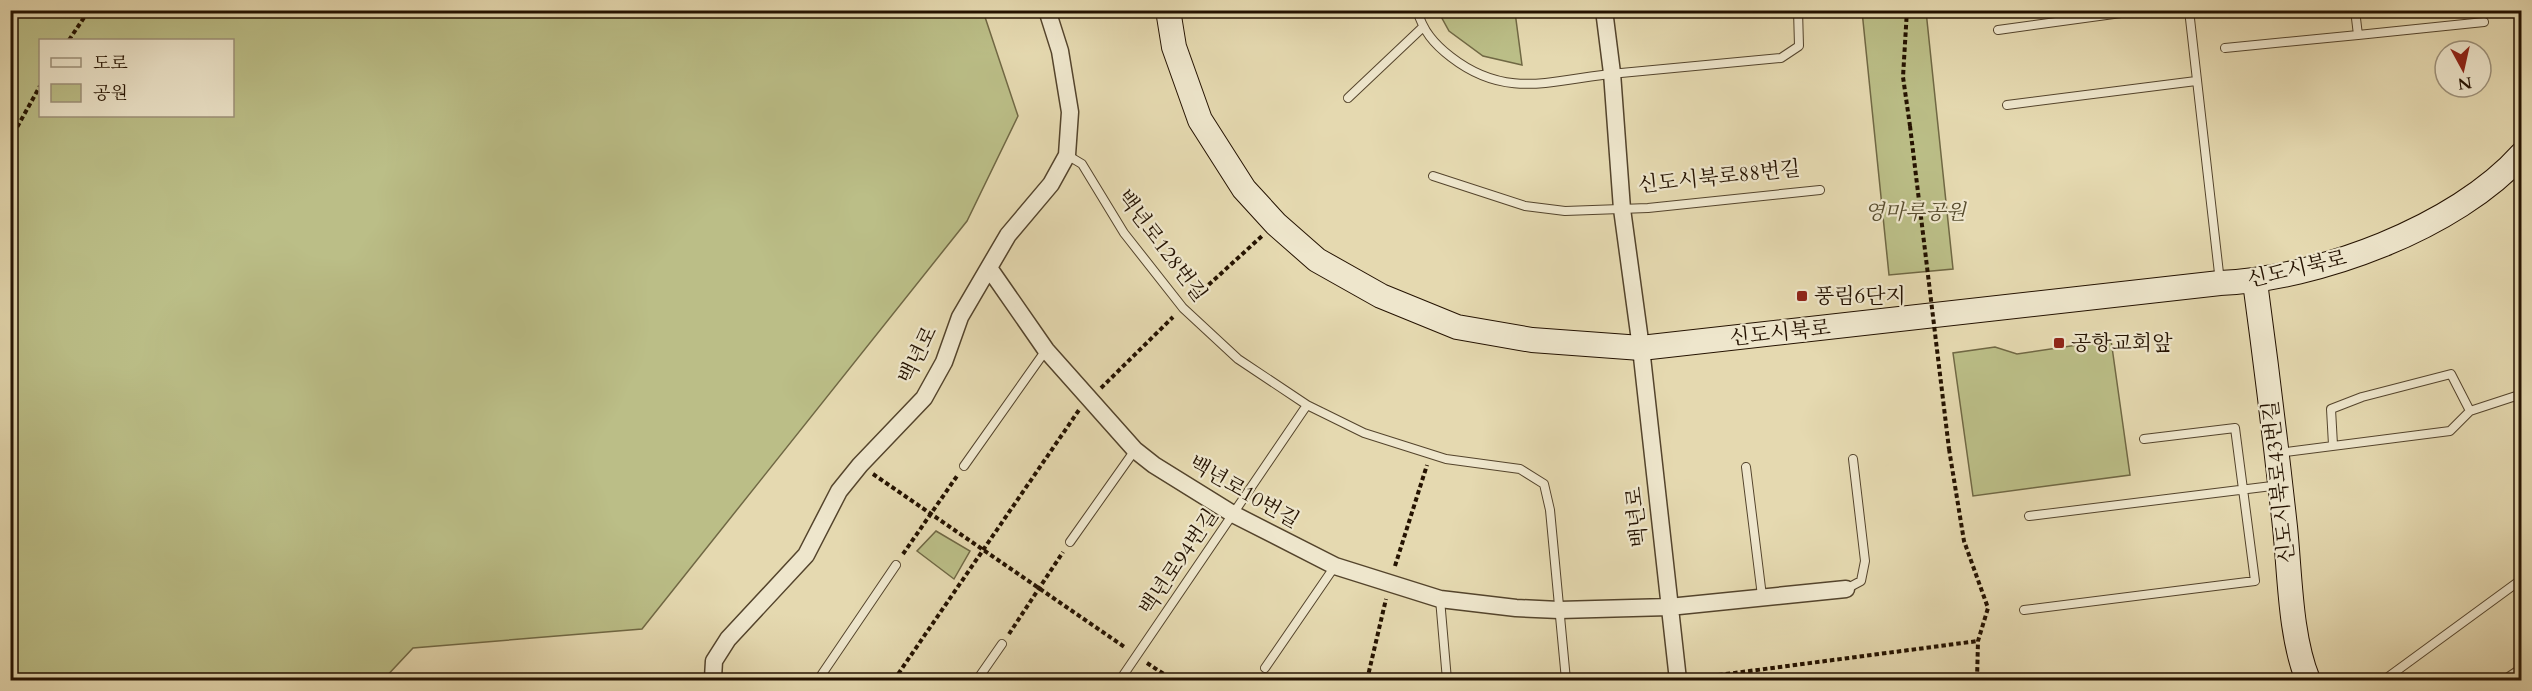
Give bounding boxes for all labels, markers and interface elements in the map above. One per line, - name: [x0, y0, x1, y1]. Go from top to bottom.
- legend: [39, 39, 234, 117]
- north arrow: [2433, 39, 2493, 99]
- text: 도로: [93, 51, 128, 76]
- text: N: [2456, 71, 2473, 95]
- text: 공원: [93, 81, 128, 106]
- street label: 신도시북로88번길: [1636, 154, 1802, 200]
- street label: 백년로128번길: [1110, 184, 1214, 308]
- park label: 영마루공원: [1864, 198, 1967, 227]
- street label: 신도시북로: [2244, 243, 2350, 295]
- place label: 풍림6단지: [1814, 282, 1906, 311]
- marker: 풍림6단지: [1795, 289, 1809, 303]
- street label: 신도시북로: [1728, 313, 1832, 353]
- street label: 백년로: [892, 321, 944, 389]
- place label: 공항교회앞: [2071, 329, 2173, 358]
- marker: 공항교회앞: [2052, 336, 2066, 350]
- street label: 신도시북로43번길: [2256, 399, 2302, 565]
- street label: 백년로10번길: [1184, 449, 1304, 535]
- street label: 백년로: [1619, 485, 1655, 549]
- street label: 백년로94번길: [1133, 503, 1225, 621]

